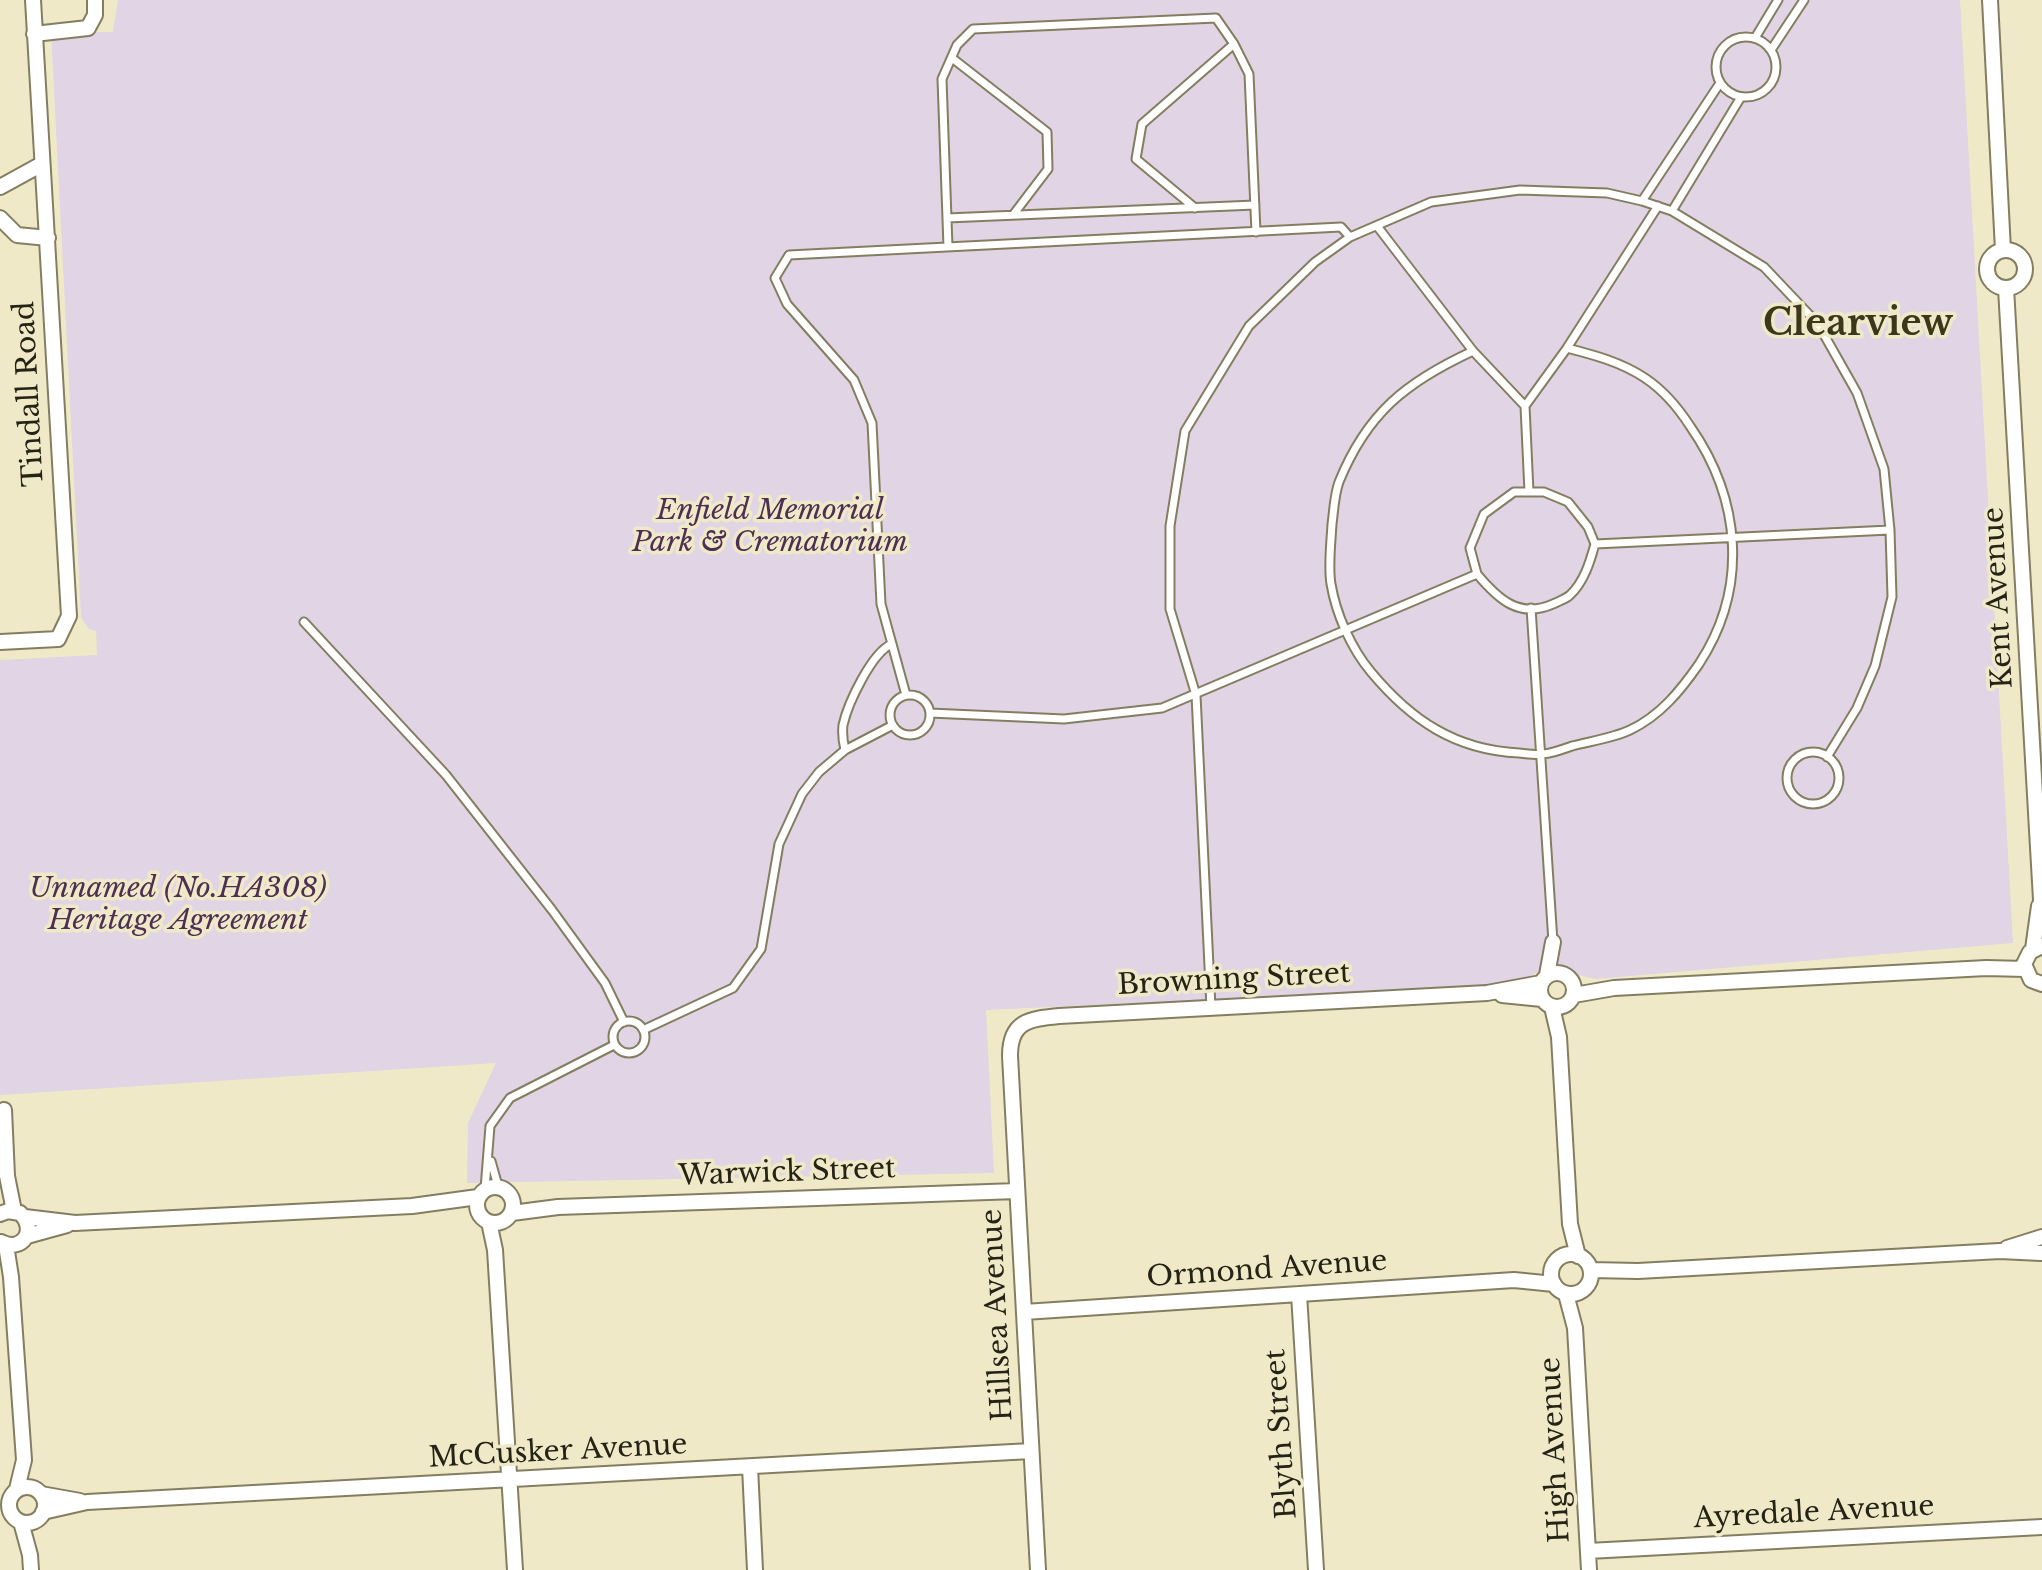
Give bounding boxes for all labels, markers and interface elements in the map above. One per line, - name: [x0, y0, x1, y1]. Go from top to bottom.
- street label: Tindall Road: [8, 300, 52, 488]
- district label: Clearview: [1763, 303, 1953, 347]
- park label: Enfield Memorial Park & Crematorium: [632, 494, 908, 560]
- street label: Kent Avenue: [1977, 506, 2021, 690]
- park label: Unnamed (No.HA308) Heritage Agreement: [29, 872, 327, 938]
- street label: Browning Street: [1117, 957, 1351, 1003]
- street label: Warwick Street: [678, 1152, 896, 1194]
- street label: Hillsea Avenue: [976, 1208, 1020, 1422]
- street label: Ormond Avenue: [1146, 1245, 1388, 1295]
- street label: Blyth Street: [1259, 1348, 1305, 1520]
- street label: High Avenue: [1534, 1356, 1578, 1544]
- street label: McCusker Avenue: [428, 1428, 688, 1476]
- street label: Ayredale Avenue: [1693, 1490, 1935, 1536]

